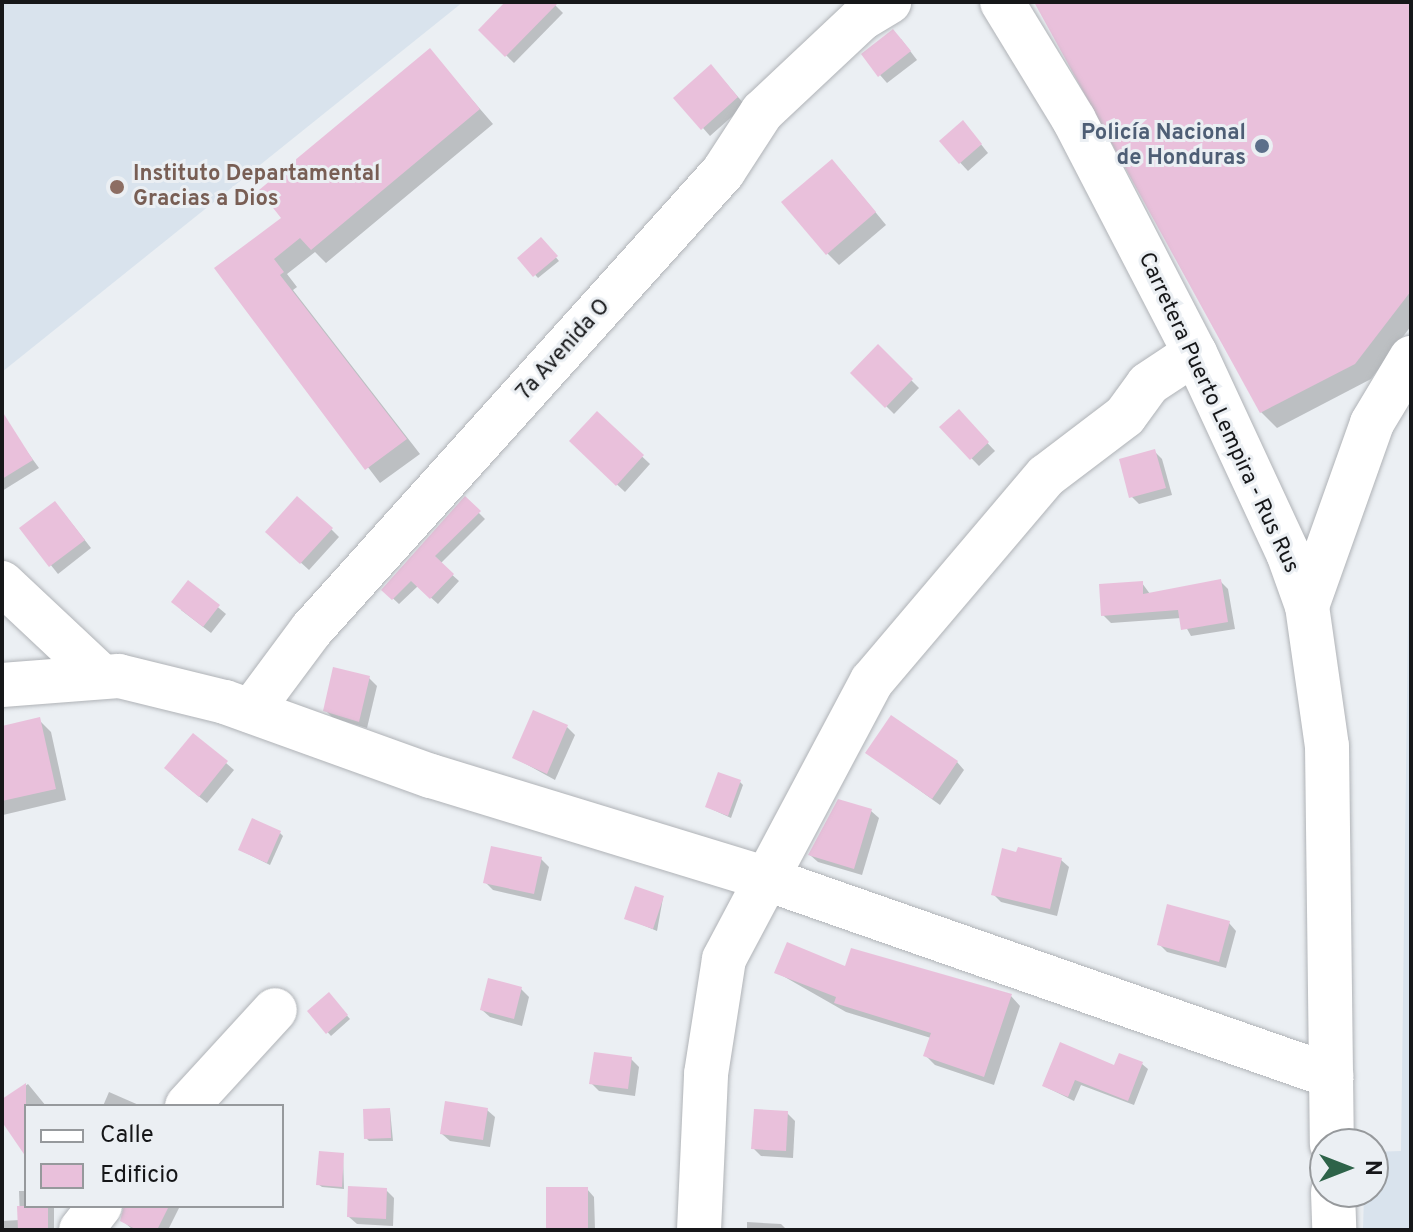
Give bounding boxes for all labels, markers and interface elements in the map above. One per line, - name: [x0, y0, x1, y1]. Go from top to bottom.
- place label: Policía Nacional de Honduras: [1081, 120, 1246, 172]
- marker: Policía Nacional de Honduras: [1253, 137, 1271, 155]
- place label: Instituto Departamental Gracias a Dios: [133, 161, 380, 212]
- marker: Instituto Departamental Gracias a Dios: [108, 178, 126, 196]
- street label: Carretera Puerto Lempira - Rus Rus: [1132, 248, 1304, 578]
- street label: 7a Avenida O: [511, 294, 617, 406]
- legend: [24, 1104, 284, 1208]
- text: Calle: [100, 1121, 154, 1151]
- north arrow: [1309, 1128, 1389, 1208]
- text: N: [1358, 1160, 1385, 1176]
- text: Edificio: [100, 1161, 179, 1191]

